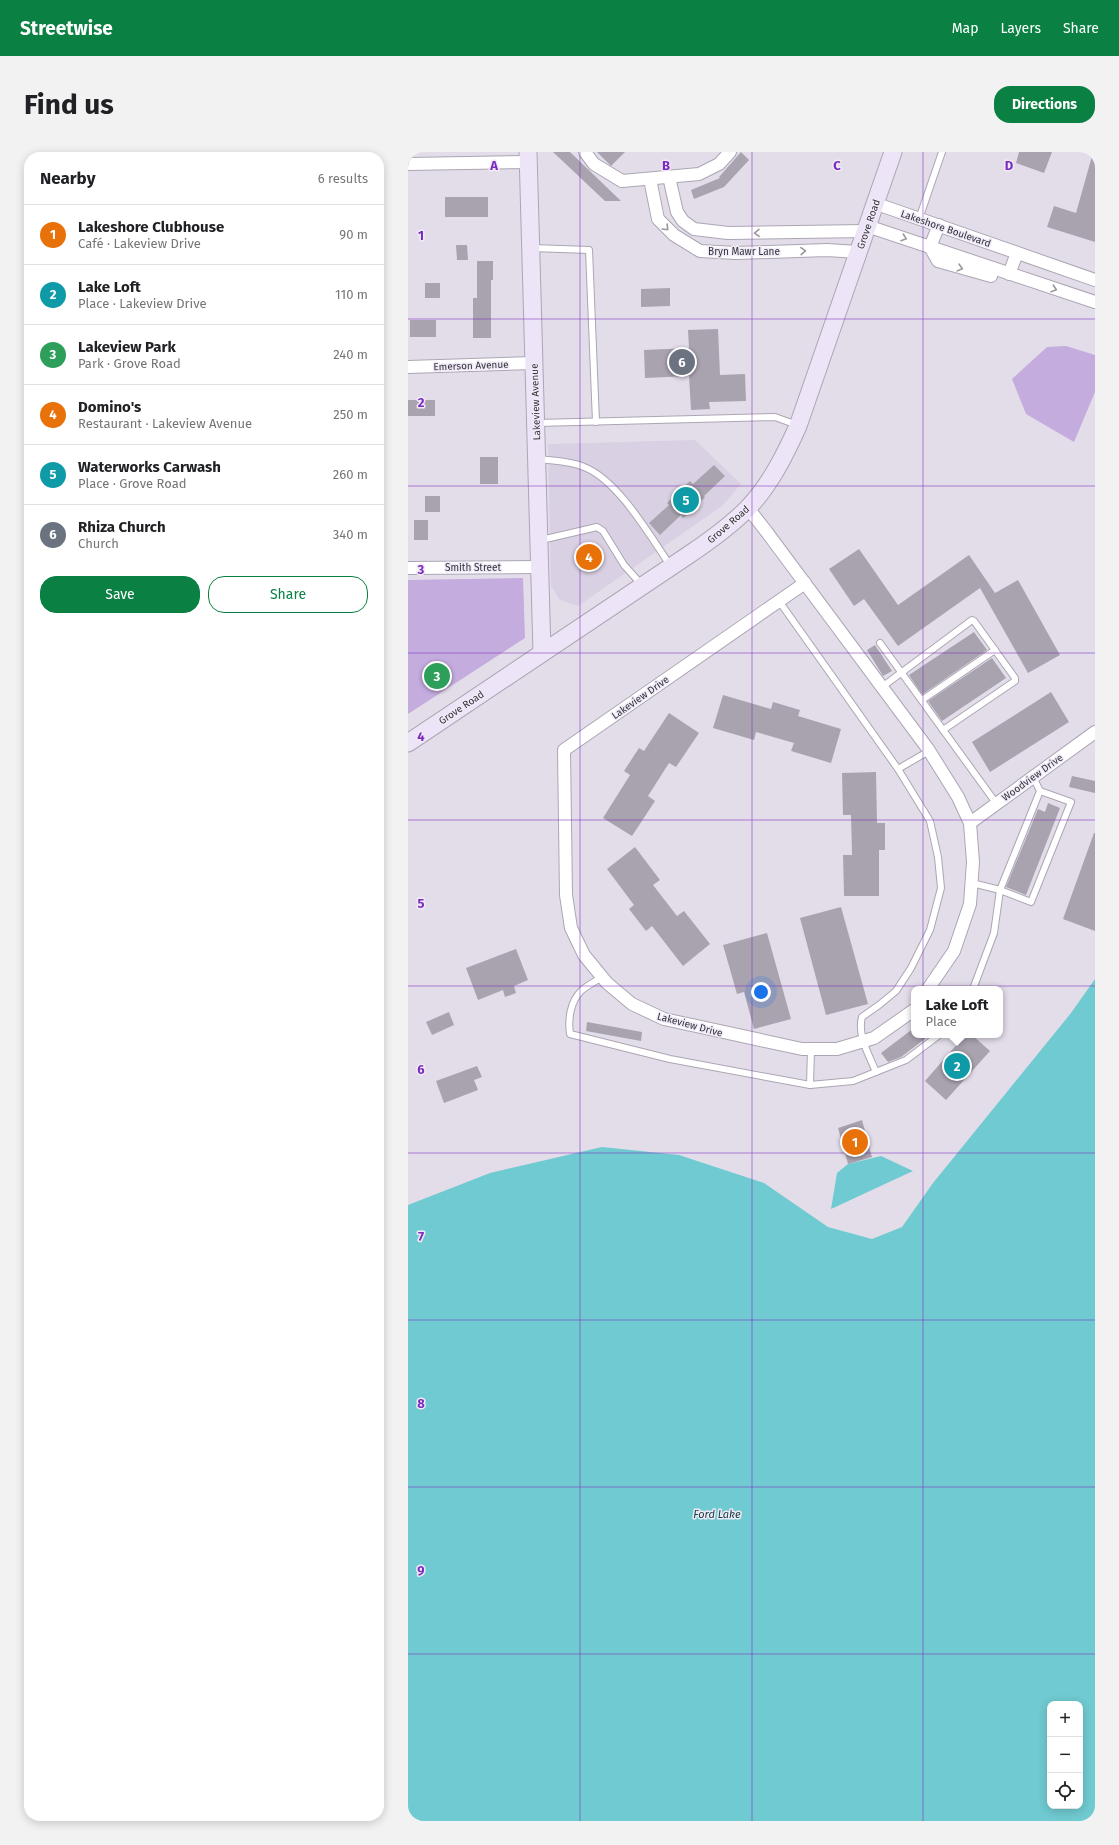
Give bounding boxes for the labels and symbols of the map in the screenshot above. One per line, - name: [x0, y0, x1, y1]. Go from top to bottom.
- text: A: [489, 158, 498, 173]
- text: B: [662, 158, 670, 173]
- text: C: [833, 158, 841, 173]
- text: D: [1005, 158, 1014, 173]
- street label: Grove Road: [855, 198, 883, 251]
- street label: Lakeshore Boulevard: [899, 208, 992, 250]
- one-way arrow: [661, 223, 669, 231]
- text: 1: [418, 228, 424, 243]
- one-way arrow: [754, 229, 760, 237]
- one-way arrow: [901, 234, 908, 242]
- street label: Bryn Mawr Lane: [708, 246, 780, 258]
- one-way arrow: [800, 246, 806, 255]
- one-way arrow: [956, 263, 963, 272]
- one-way arrow: [1050, 284, 1057, 293]
- pin: 6: [669, 347, 695, 377]
- street label: Emerson Avenue: [433, 359, 509, 373]
- street label: Lakeview Avenue: [529, 363, 543, 441]
- text: 2: [418, 395, 425, 410]
- pin: 5: [673, 485, 699, 515]
- street label: Grove Road: [705, 503, 752, 546]
- pin: 4: [576, 542, 602, 572]
- text: 3: [417, 562, 425, 577]
- street label: Smith Street: [445, 562, 501, 574]
- pin: 3: [424, 661, 450, 691]
- street label: Lakeview Drive: [610, 674, 672, 722]
- street label: Grove Road: [437, 688, 486, 727]
- text: 4: [417, 729, 425, 744]
- street label: Woodview Drive: [1000, 752, 1065, 804]
- text: 5: [418, 896, 425, 911]
- your location: [751, 982, 771, 1002]
- street label: Lakeview Drive: [656, 1010, 724, 1039]
- pin: 2: [944, 1051, 970, 1081]
- text: 6: [417, 1062, 425, 1077]
- pin: 1: [842, 1127, 868, 1157]
- text: 7: [418, 1229, 424, 1244]
- text: 8: [417, 1396, 425, 1411]
- water label: Ford Lake: [693, 1508, 741, 1521]
- text: 9: [417, 1563, 425, 1578]

